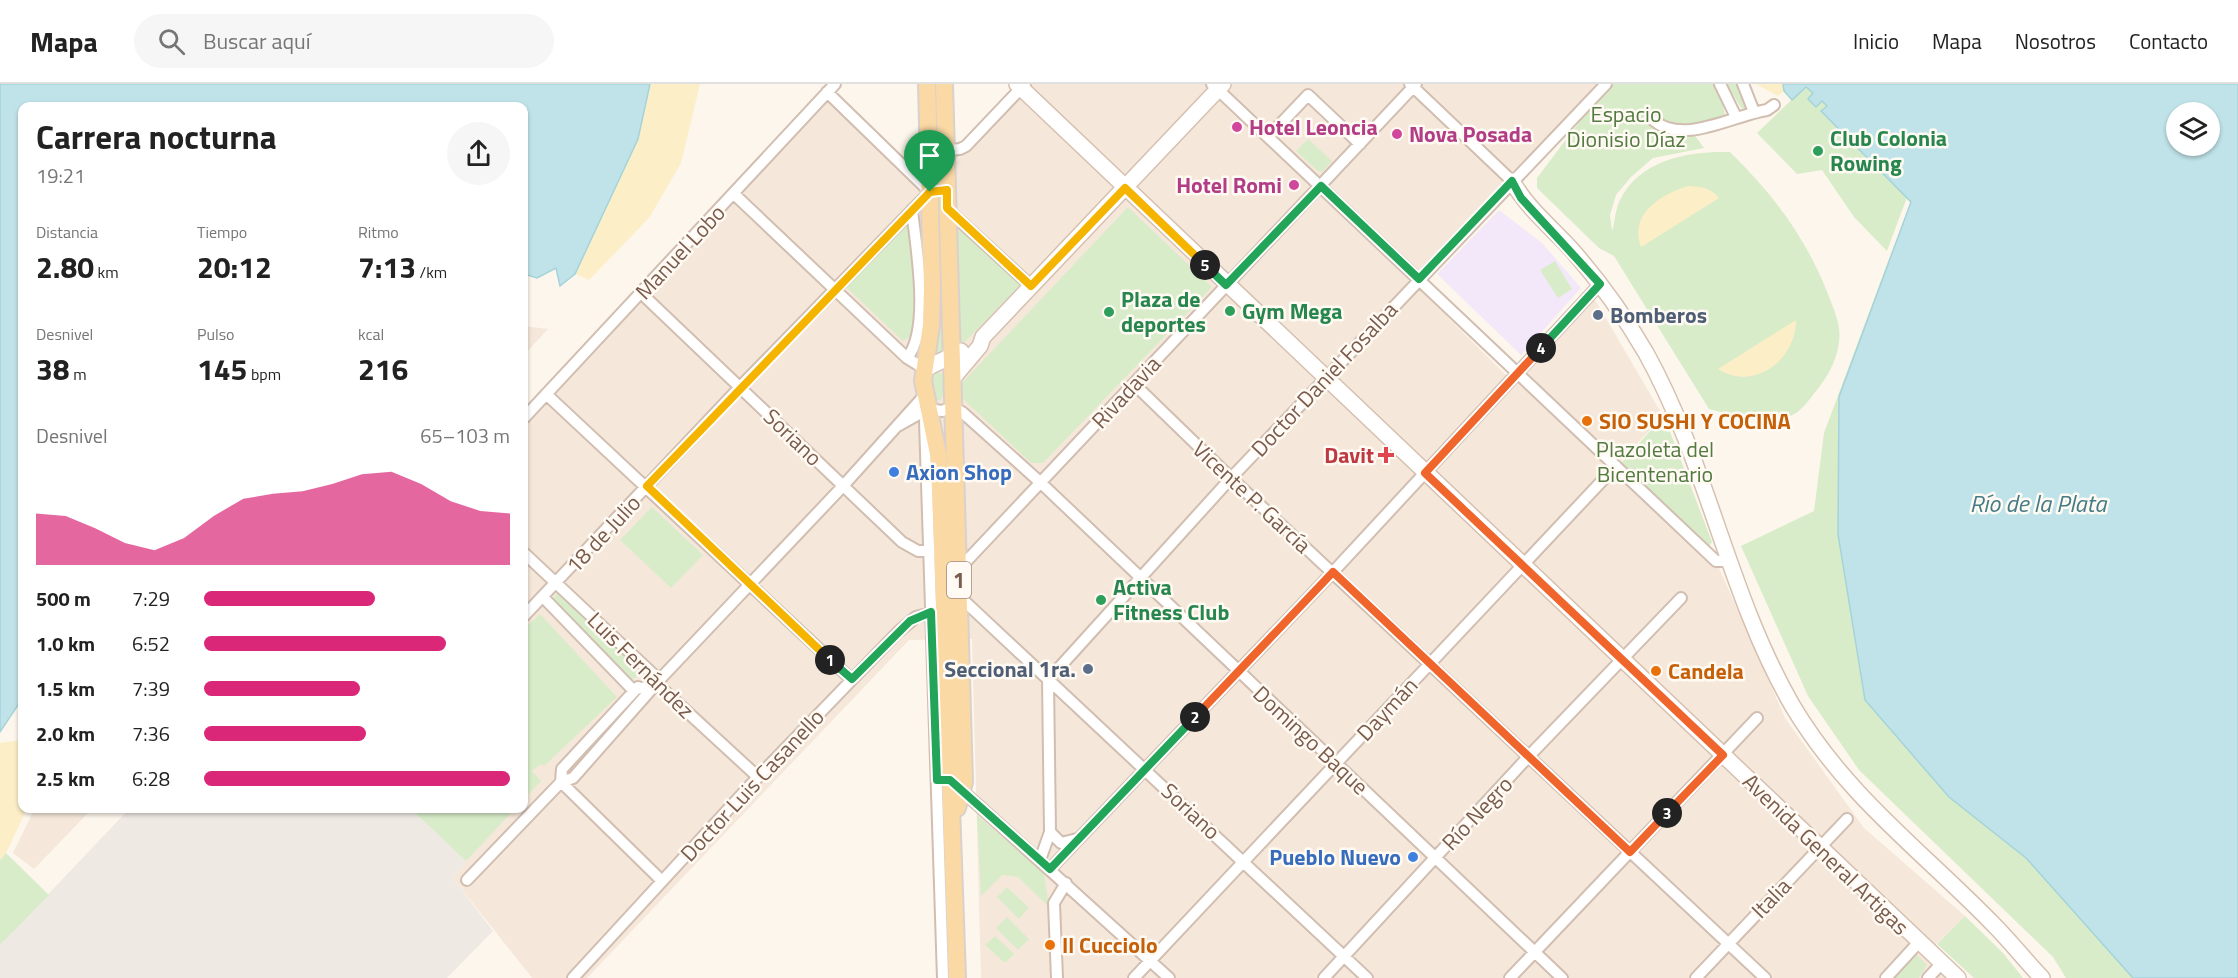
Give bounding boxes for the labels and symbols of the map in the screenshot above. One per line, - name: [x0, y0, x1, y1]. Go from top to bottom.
- park label: Espacio Dionisio Díaz: [1567, 97, 1685, 156]
- place label: Hotel Leoncia: [1249, 110, 1378, 144]
- place label: Nova Posada: [1409, 117, 1532, 151]
- marker: Hotel Leoncia: [1230, 120, 1244, 134]
- place label: Club Colonia Rowing: [1830, 121, 1947, 180]
- marker: Nova Posada: [1390, 127, 1404, 141]
- pin: [904, 130, 955, 192]
- marker: Club Colonia Rowing: [1811, 144, 1825, 158]
- place label: Hotel Romi: [1176, 168, 1282, 202]
- marker: Hotel Romi: [1287, 178, 1301, 192]
- street label: Manuel Lobo: [627, 197, 733, 307]
- pin: 5: [1190, 250, 1220, 280]
- place label: Plaza de deportes: [1121, 282, 1206, 341]
- place label: Gym Mega: [1242, 294, 1343, 328]
- street label: Doctor Daniel Fosalba: [1243, 294, 1405, 464]
- place label: Bomberos: [1610, 298, 1707, 332]
- marker: Gym Mega: [1223, 304, 1237, 318]
- marker: Plaza de deportes: [1102, 305, 1116, 319]
- marker: Bomberos: [1591, 308, 1605, 322]
- pin: 4: [1526, 333, 1556, 363]
- street label: Rivadavia: [1083, 348, 1169, 436]
- street label: Soriano: [756, 400, 830, 474]
- place label: SIO SUSHI Y COCINA: [1599, 404, 1791, 438]
- marker: SIO SUSHI Y COCINA: [1580, 414, 1594, 428]
- park label: Plazoleta del Bicentenario: [1596, 432, 1714, 491]
- street label: Vicente P. García: [1185, 433, 1319, 561]
- place label: Davit: [1324, 438, 1374, 472]
- marker: Davit: [1379, 448, 1393, 462]
- place label: Axion Shop: [906, 455, 1012, 489]
- marker: Axion Shop: [887, 465, 901, 479]
- water label: Río de la Plata: [1970, 485, 2108, 521]
- street label: 18 de Julio: [558, 487, 648, 581]
- road number: 1: [947, 562, 971, 598]
- place label: Activa Fitness Club: [1113, 570, 1229, 629]
- marker: Activa Fitness Club: [1094, 593, 1108, 607]
- street label: Luis Fernández: [580, 604, 702, 726]
- pin: 1: [815, 645, 845, 675]
- place label: Seccional 1ra.: [944, 652, 1076, 686]
- place label: Candela: [1668, 654, 1744, 688]
- marker: Seccional 1ra.: [1081, 662, 1095, 676]
- marker: Candela: [1649, 664, 1663, 678]
- street label: Daymán: [1348, 669, 1426, 749]
- street label: Domingo Baque: [1245, 677, 1377, 803]
- street label: Doctor Luis Casanello: [672, 701, 832, 869]
- pin: 2: [1180, 702, 1210, 732]
- street label: Avenida General Artigas: [1735, 765, 1917, 943]
- street label: Río Negro: [1434, 768, 1520, 858]
- street label: Soriano: [1154, 775, 1228, 847]
- pin: 3: [1652, 798, 1682, 828]
- place label: Pueblo Nuevo: [1269, 840, 1401, 874]
- marker: Pueblo Nuevo: [1406, 850, 1420, 864]
- street label: Italia: [1743, 870, 1799, 926]
- place label: Il Cucciolo: [1062, 928, 1158, 962]
- marker: Il Cucciolo: [1043, 938, 1057, 952]

